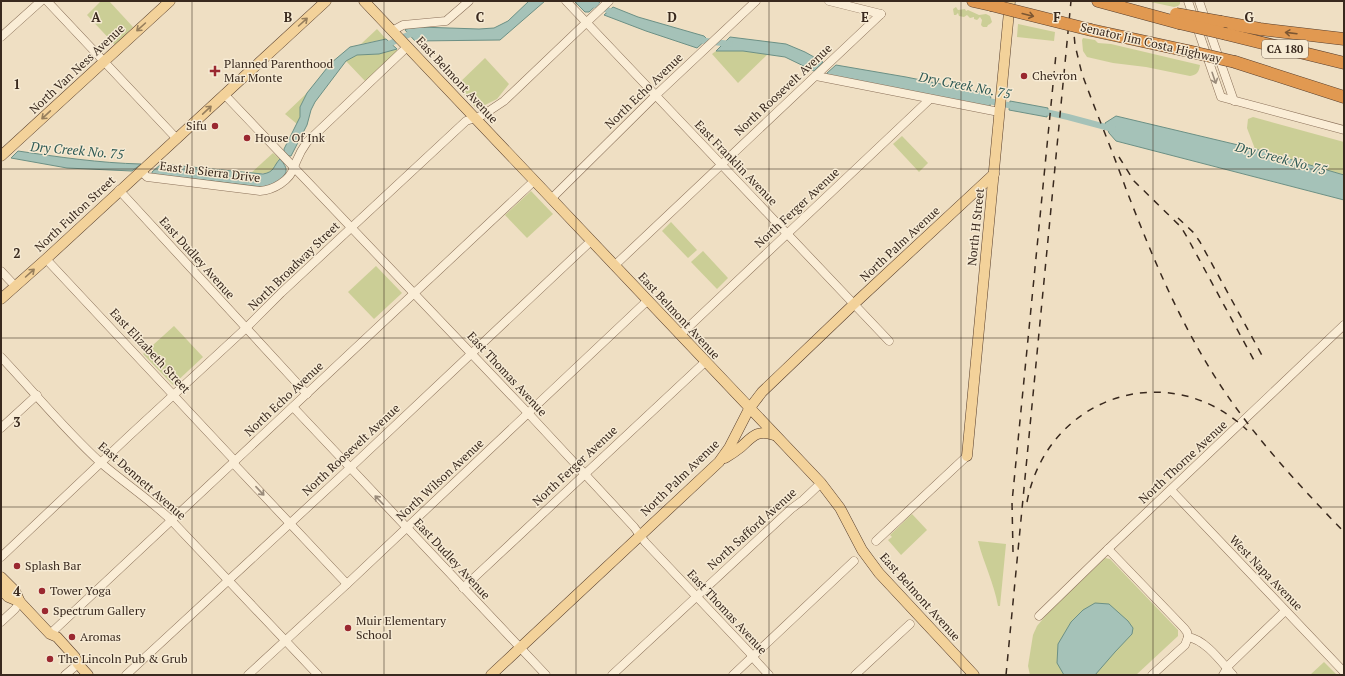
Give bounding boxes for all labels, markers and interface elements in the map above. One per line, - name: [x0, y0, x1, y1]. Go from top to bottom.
- text: A: [91, 8, 101, 26]
- text: B: [284, 8, 292, 26]
- text: C: [476, 8, 484, 26]
- text: D: [667, 8, 677, 26]
- text: E: [861, 8, 869, 26]
- text: F: [1053, 8, 1061, 26]
- text: G: [1244, 8, 1254, 26]
- one-way arrow: [1022, 11, 1035, 19]
- one-way arrow: [298, 17, 308, 27]
- street label: Senator Jim Costa Highway: [1079, 19, 1224, 66]
- street label: North Van Ness Avenue: [26, 21, 127, 117]
- one-way arrow: [136, 23, 147, 32]
- one-way arrow: [1285, 29, 1298, 37]
- street label: East Belmont Avenue: [413, 33, 501, 126]
- street label: North Roosevelt Avenue: [731, 40, 835, 139]
- road number: CA 180: [1262, 40, 1308, 58]
- street label: North Echo Avenue: [602, 50, 686, 132]
- place label: Planned Parenthood Mar Monte: [224, 56, 333, 85]
- marker: Planned Parenthood Mar Monte: [209, 65, 221, 77]
- water label: Dry Creek No. 75: [916, 67, 1014, 103]
- place label: Chevron: [1032, 68, 1077, 83]
- marker: Chevron: [1019, 71, 1029, 81]
- one-way arrow: [1211, 71, 1219, 83]
- text: 1: [13, 75, 21, 93]
- one-way arrow: [202, 105, 212, 114]
- one-way arrow: [41, 110, 51, 119]
- street label: East Franklin Avenue: [692, 117, 781, 208]
- place label: Sifu: [186, 118, 207, 133]
- marker: Sifu: [210, 121, 220, 131]
- place label: House Of Ink: [255, 130, 326, 145]
- marker: House Of Ink: [242, 133, 252, 143]
- water label: Dry Creek No. 75: [29, 137, 126, 163]
- water label: Dry Creek No. 75: [1232, 137, 1330, 179]
- street label: East la Sierra Drive: [159, 158, 261, 185]
- street label: North Ferger Avenue: [751, 164, 842, 251]
- street label: North Fulton Street: [31, 172, 118, 255]
- street label: North H Street: [964, 187, 987, 267]
- street label: North Palm Avenue: [857, 203, 943, 284]
- street label: East Dudley Avenue: [157, 214, 238, 302]
- street label: North Broadway Street: [245, 218, 343, 313]
- text: 2: [13, 244, 21, 262]
- one-way arrow: [25, 269, 35, 278]
- street label: East Belmont Avenue: [635, 269, 723, 362]
- street label: East Elizabeth Street: [107, 305, 194, 397]
- street label: East Thomas Avenue: [464, 328, 550, 419]
- street label: North Echo Avenue: [241, 358, 326, 439]
- street label: North Roosevelt Avenue: [299, 400, 403, 499]
- text: 3: [13, 413, 21, 431]
- street label: North Thorne Avenue: [1135, 417, 1230, 506]
- street label: North Ferger Avenue: [529, 422, 620, 509]
- street label: North Wilson Avenue: [393, 435, 486, 524]
- street label: North Palm Avenue: [637, 436, 722, 519]
- street label: East Dennett Avenue: [95, 438, 189, 523]
- street label: North Safford Avenue: [704, 485, 799, 573]
- one-way arrow: [255, 486, 265, 496]
- one-way arrow: [375, 495, 384, 505]
- street label: East Dudley Avenue: [411, 515, 494, 602]
- street label: West Napa Avenue: [1227, 532, 1306, 613]
- street label: East Belmont Avenue: [877, 550, 964, 644]
- place label: Splash Bar: [25, 558, 81, 573]
- marker: Splash Bar: [12, 561, 22, 571]
- street label: East Thomas Avenue: [684, 566, 770, 657]
- text: 4: [13, 582, 21, 600]
- place label: Tower Yoga: [50, 583, 111, 598]
- marker: Tower Yoga: [37, 586, 47, 596]
- place label: Spectrum Gallery: [53, 603, 146, 618]
- marker: Spectrum Gallery: [40, 606, 50, 616]
- place label: Muir Elementary School: [356, 613, 447, 642]
- marker: Muir Elementary School: [343, 623, 353, 633]
- place label: Aromas: [80, 629, 121, 644]
- marker: Aromas: [67, 632, 77, 642]
- place label: The Lincoln Pub & Grub: [58, 651, 188, 666]
- marker: The Lincoln Pub & Grub: [45, 654, 55, 664]

